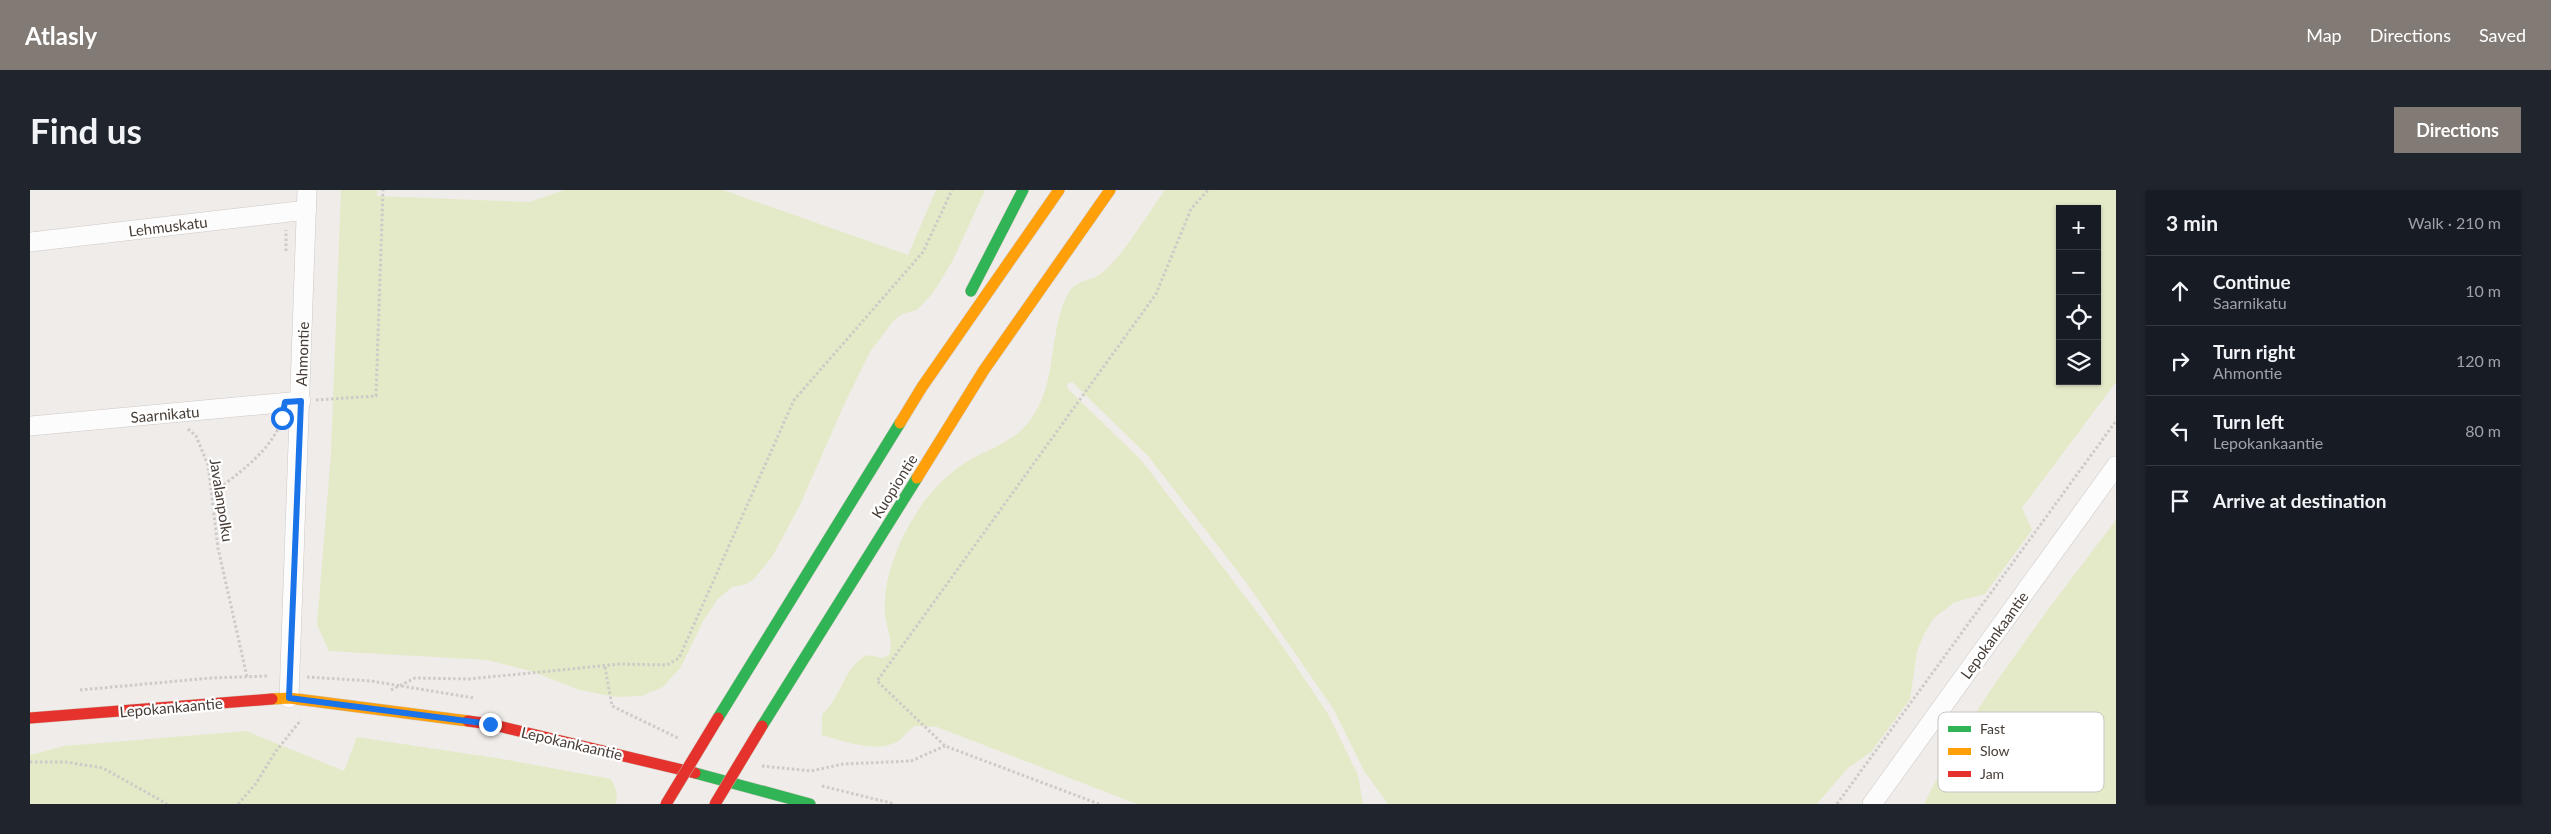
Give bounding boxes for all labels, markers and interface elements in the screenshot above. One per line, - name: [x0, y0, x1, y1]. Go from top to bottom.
- text: Atlasly: [25, 21, 97, 50]
- text: Map: [2306, 24, 2342, 46]
- text: Directions: [2370, 24, 2451, 46]
- text: Saved: [2479, 24, 2526, 46]
- button: Directions: [2394, 107, 2521, 153]
- text: Find us: [30, 109, 142, 151]
- map controls: [2056, 205, 2101, 385]
- button: +: [2056, 205, 2101, 250]
- text: 3 min: [2166, 210, 2218, 235]
- street label: Lehmuskatu: [128, 212, 208, 240]
- text: Walk · 210 m: [2408, 213, 2501, 232]
- button: −: [2056, 250, 2101, 295]
- text: Continue: [2213, 270, 2291, 293]
- icon: ahead: [2166, 277, 2194, 305]
- text: 10 m: [2465, 281, 2501, 300]
- text: Saarnikatu: [2213, 293, 2287, 312]
- button: locate: [2056, 295, 2101, 340]
- street label: Ahmontie: [292, 321, 312, 387]
- button: layers: [2056, 340, 2101, 385]
- text: Turn right: [2213, 340, 2295, 363]
- icon: right: [2166, 347, 2194, 375]
- text: 120 m: [2456, 351, 2501, 370]
- text: Ahmontie: [2213, 363, 2282, 382]
- street label: Saarnikatu: [130, 402, 200, 426]
- route start: [271, 407, 294, 430]
- text: Turn left: [2213, 410, 2284, 433]
- icon: left: [2166, 417, 2194, 445]
- text: 80 m: [2465, 421, 2501, 440]
- text: Lepokankaantie: [2213, 433, 2323, 452]
- street label: Kuopiontie: [867, 450, 921, 521]
- street label: Javalanpolku: [207, 457, 237, 543]
- icon: arrive: [2166, 487, 2194, 515]
- text: Arrive at destination: [2213, 489, 2386, 512]
- street label: Lepokankaantie: [1956, 588, 2032, 682]
- street label: Lepokankaantie: [119, 694, 223, 720]
- legend: [1938, 712, 2104, 792]
- route end: [479, 713, 502, 736]
- text: Fast: [1980, 720, 2005, 737]
- street label: Lepokankaantie: [520, 723, 624, 763]
- text: Slow: [1980, 742, 2010, 759]
- text: Jam: [1980, 765, 2004, 782]

